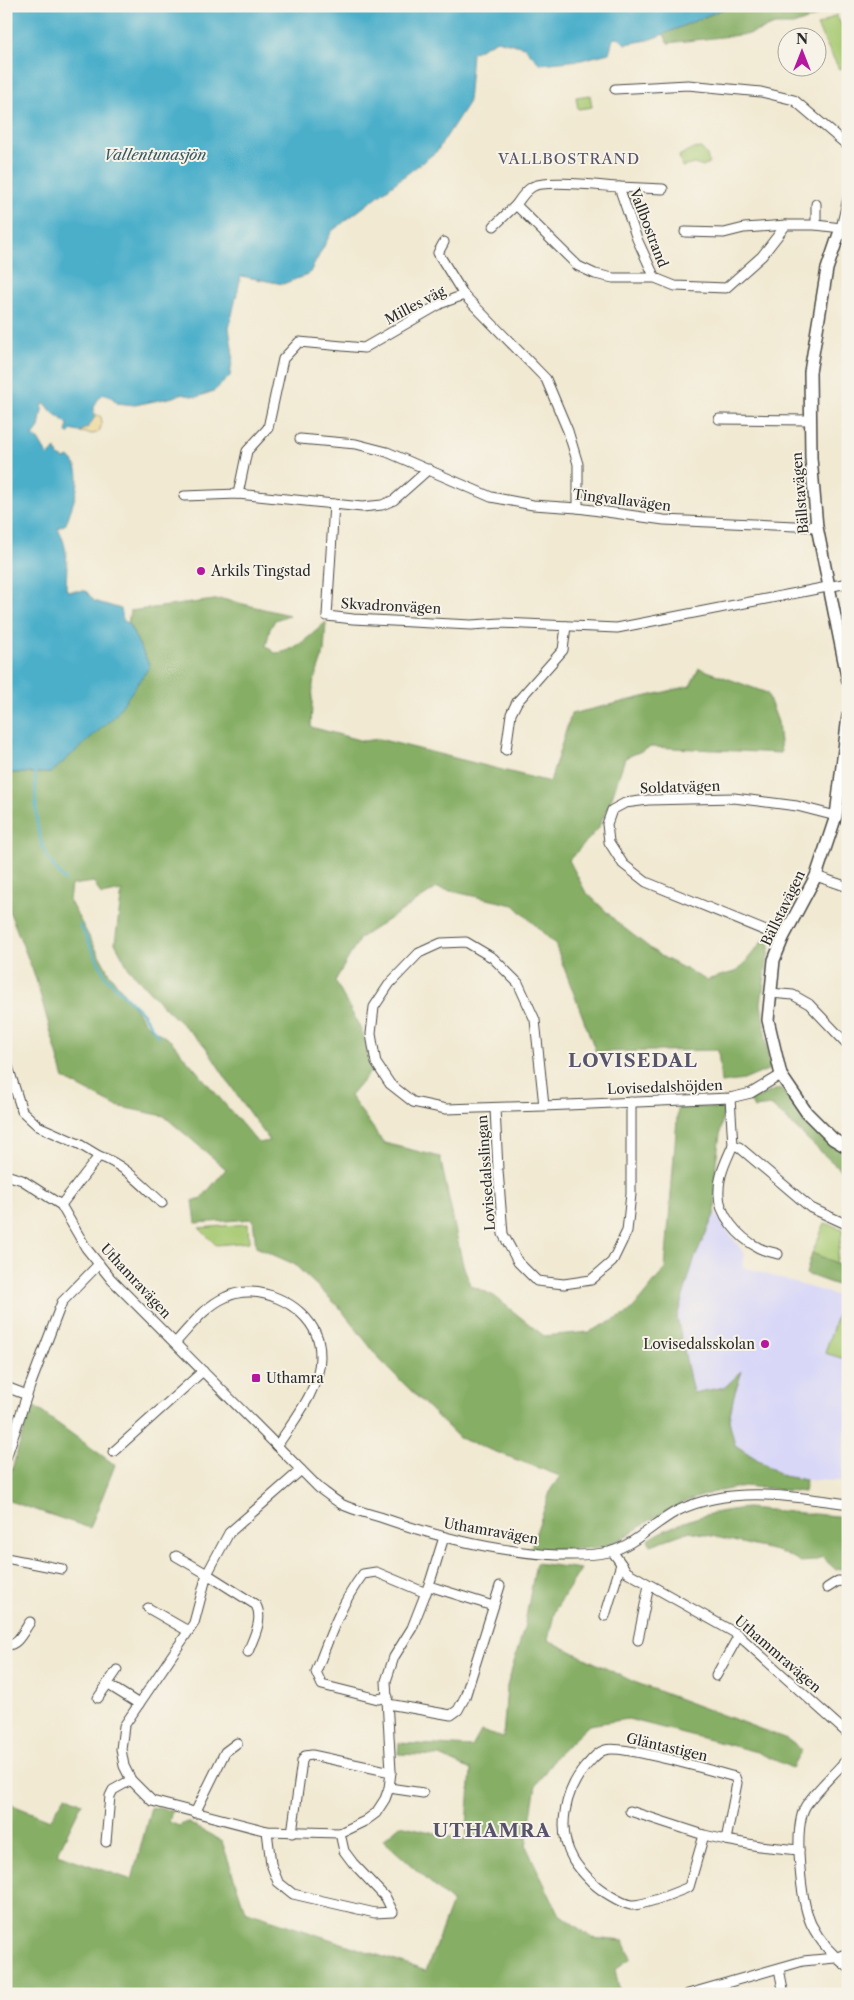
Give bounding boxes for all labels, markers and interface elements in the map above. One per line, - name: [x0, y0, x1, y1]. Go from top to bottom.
- north arrow: [776, 28, 826, 78]
- text: N: [796, 30, 808, 48]
- water label: Vallentunasjön: [104, 145, 206, 164]
- district label: VALLBOSTRAND: [497, 149, 640, 168]
- street label: Vallbostrand: [625, 185, 672, 270]
- street label: Milles väg: [382, 281, 449, 328]
- street label: Bällstavägen: [787, 451, 813, 535]
- street label: Tingvallavägen: [572, 485, 673, 515]
- place label: Arkils Tingstad: [210, 562, 311, 580]
- marker: Arkils Tingstad: [195, 565, 207, 577]
- street label: Skvadronvägen: [340, 594, 442, 618]
- street label: Soldatvägen: [639, 777, 721, 797]
- street label: Bällstavägen: [757, 867, 809, 949]
- district label: LOVISEDAL: [568, 1049, 698, 1072]
- street label: Lovisedalshöjden: [607, 1076, 723, 1098]
- street label: Lovisedalsslingan: [473, 1114, 499, 1232]
- street label: Uthamravägen: [97, 1240, 175, 1322]
- place label: Lovisedalsskolan: [643, 1335, 755, 1353]
- marker: Lovisedalsskolan: [759, 1338, 771, 1350]
- place label: Uthamra: [266, 1369, 324, 1387]
- marker: Uthamra: [250, 1372, 262, 1384]
- street label: Uthamravägen: [442, 1514, 540, 1548]
- street label: Uthammravägen: [731, 1611, 825, 1697]
- street label: Gläntastigen: [625, 1729, 710, 1765]
- district label: UTHAMRA: [433, 1819, 552, 1842]

